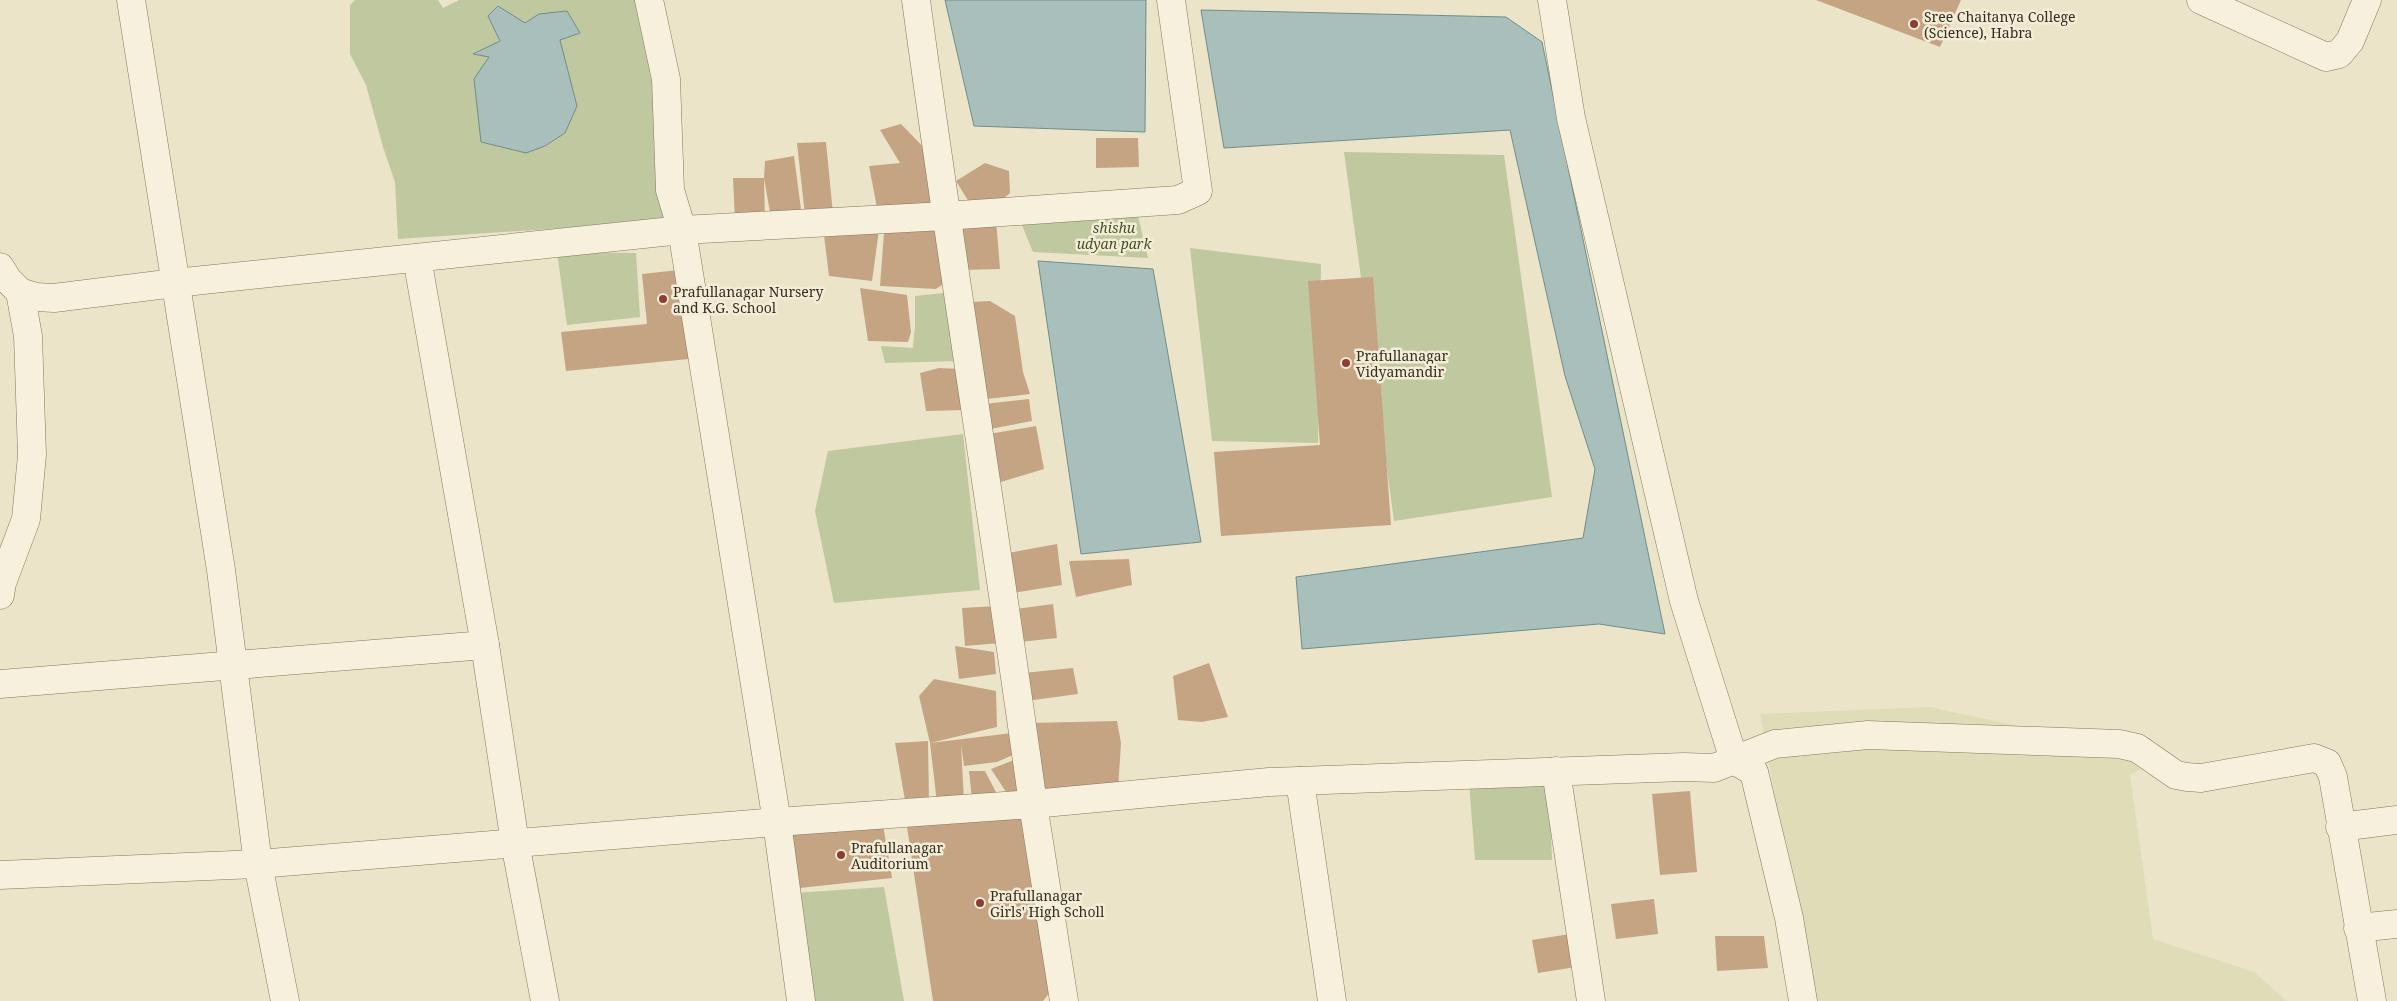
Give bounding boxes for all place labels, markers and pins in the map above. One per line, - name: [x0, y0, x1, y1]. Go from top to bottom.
- place label: Sree Chaitanya College (Science), Habra: [1924, 7, 2076, 42]
- marker: Sree Chaitanya College (Science), Habra: [1908, 18, 1920, 30]
- place label: Prafullanagar Nursery and K.G. School: [673, 282, 823, 317]
- marker: Prafullanagar Nursery and K.G. School: [657, 293, 669, 305]
- place label: Prafullanagar Vidyamandir: [1356, 346, 1449, 381]
- marker: Prafullanagar Vidyamandir: [1340, 357, 1352, 369]
- place label: Prafullanagar Auditorium: [851, 838, 944, 873]
- marker: Prafullanagar Auditorium: [835, 849, 847, 861]
- place label: Prafullanagar Girls' High Scholl: [990, 886, 1105, 921]
- marker: Prafullanagar Girls' High Scholl: [974, 897, 986, 909]

